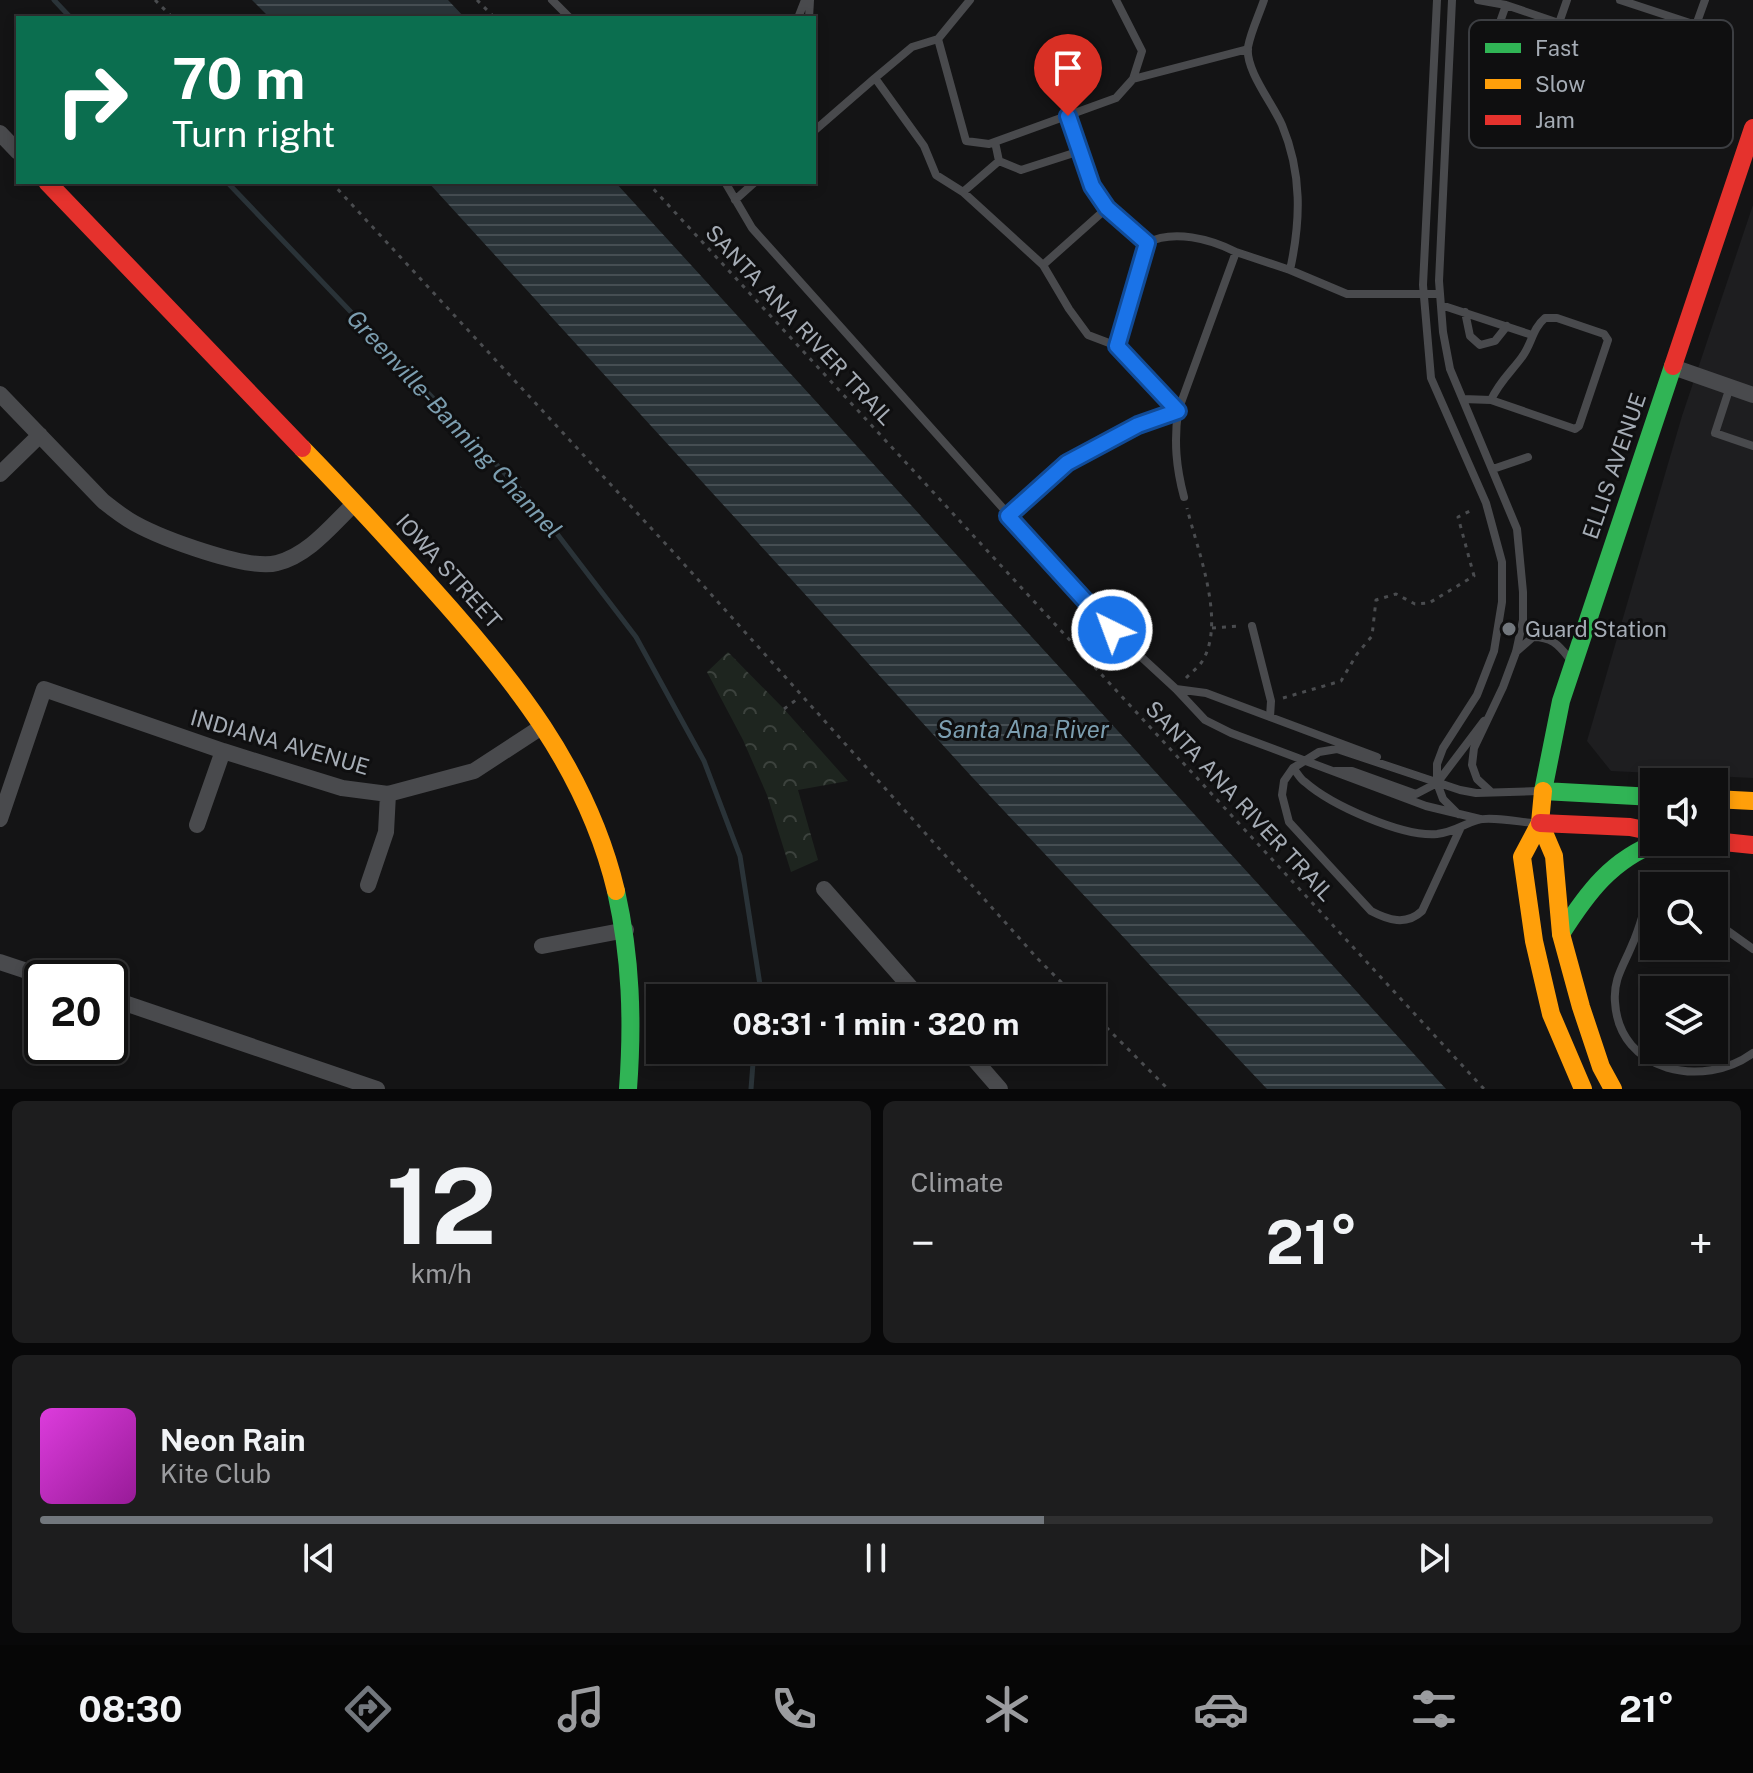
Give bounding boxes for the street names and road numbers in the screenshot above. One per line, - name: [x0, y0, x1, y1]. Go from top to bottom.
- street label: SANTA ANA RIVER TRAIL: [700, 219, 900, 431]
- street label: ELLIS AVENUE: [1577, 390, 1651, 542]
- street label: IOWA STREET: [391, 509, 507, 633]
- street label: SANTA ANA RIVER TRAIL: [1140, 695, 1340, 907]
- street label: INDIANA AVENUE: [188, 704, 372, 780]

